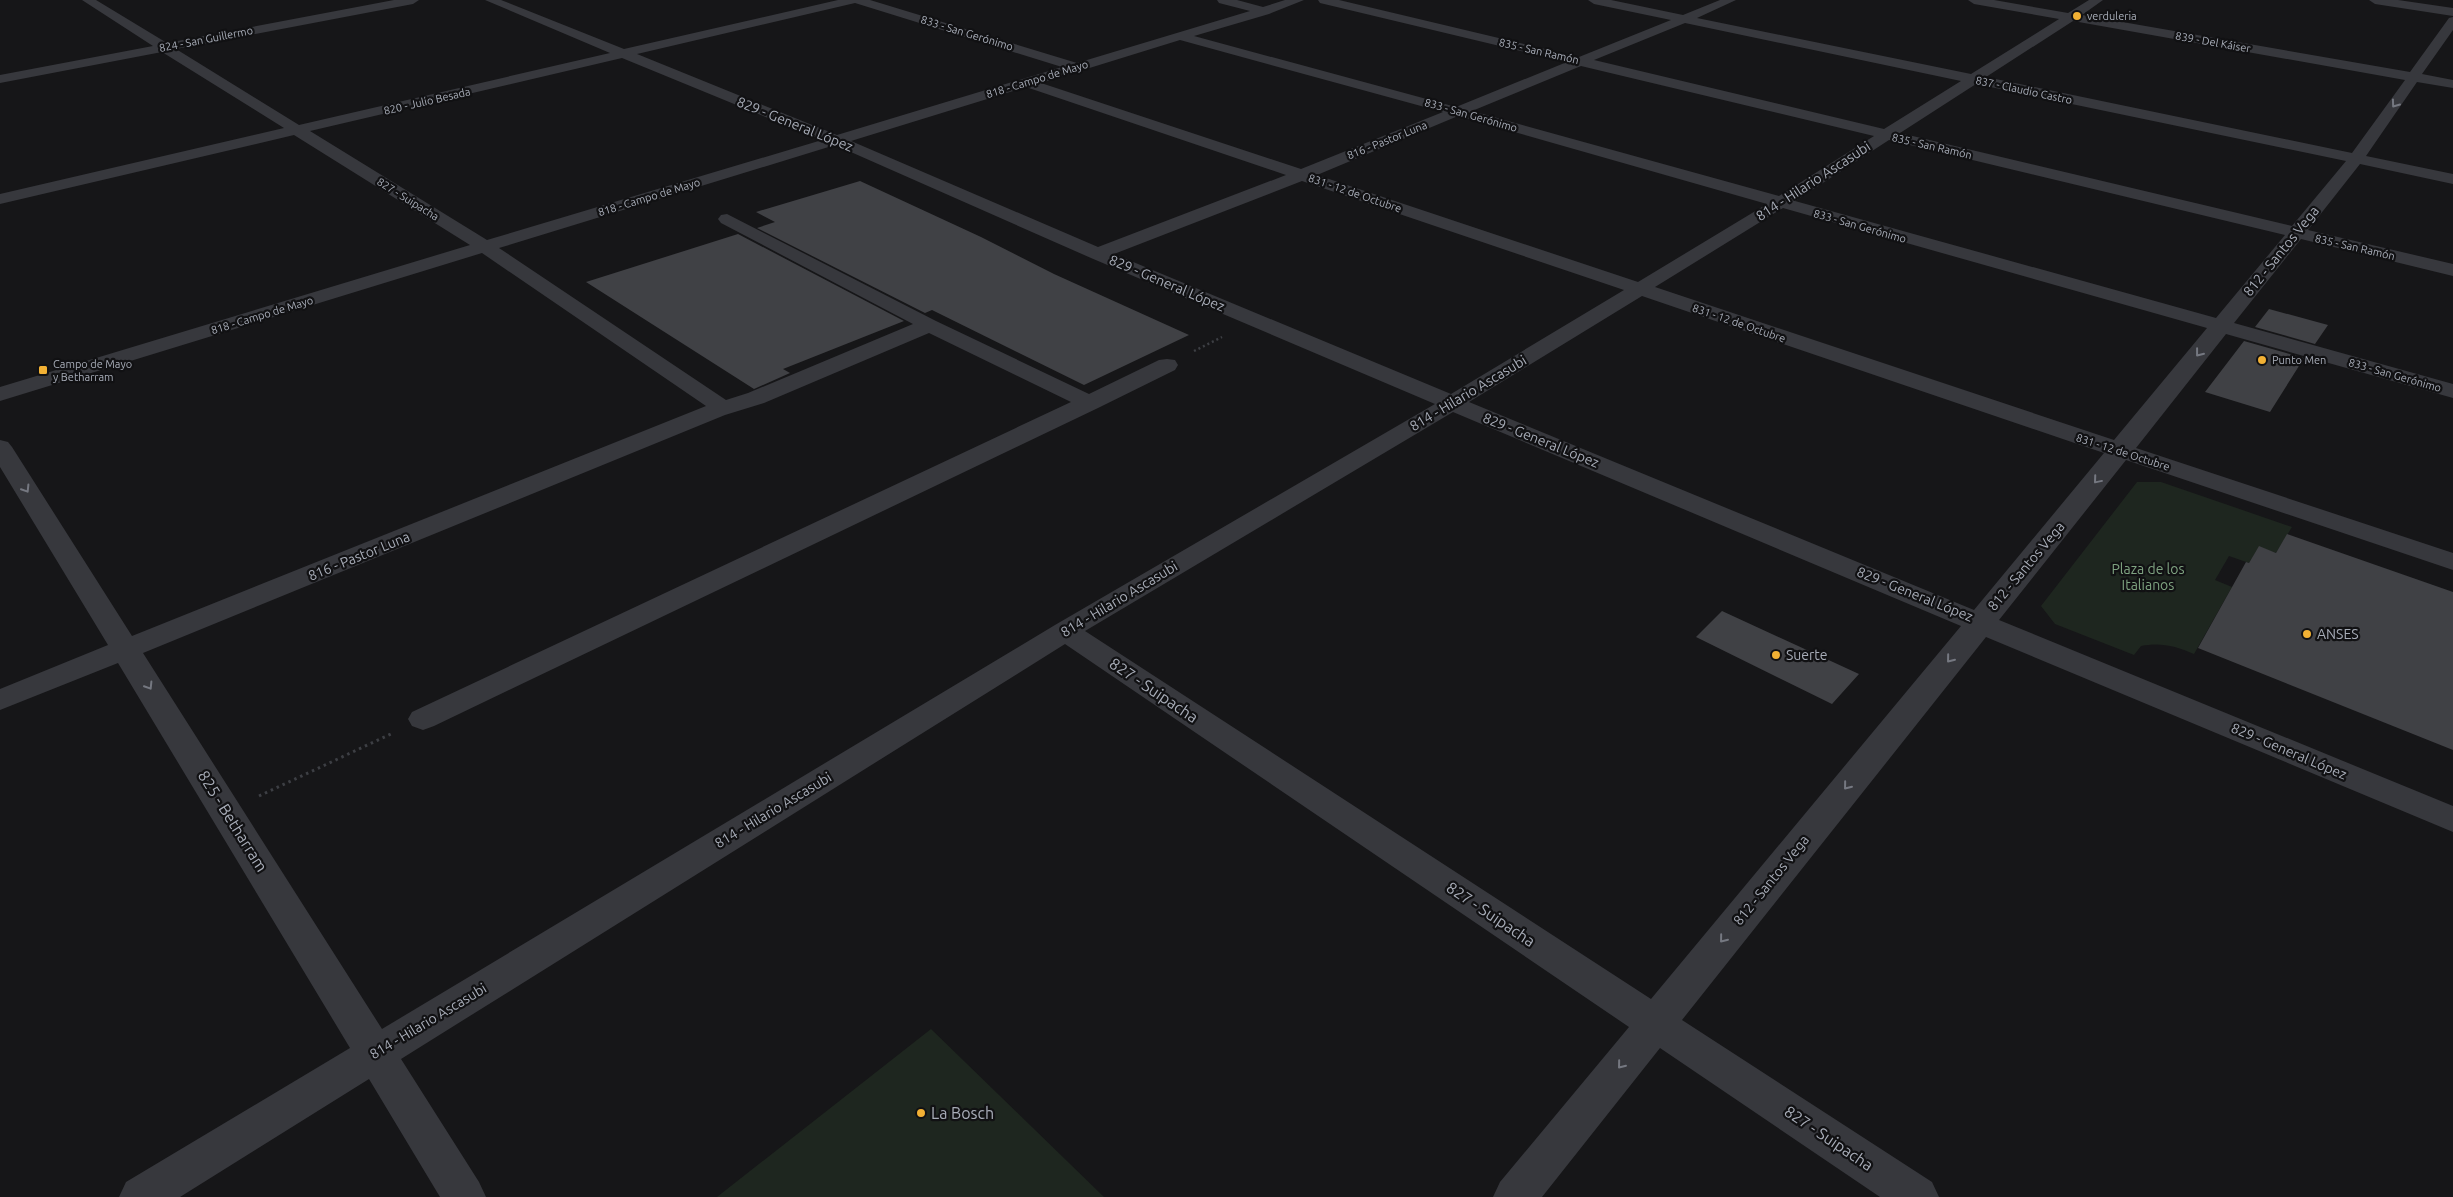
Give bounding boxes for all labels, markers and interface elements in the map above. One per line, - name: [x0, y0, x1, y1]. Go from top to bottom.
- marker: verduleria: [2071, 10, 2083, 22]
- place label: verduleria: [2087, 10, 2137, 22]
- street label: 833 - San Gerónimo: [919, 13, 1015, 53]
- street label: 824 - San Guillermo: [158, 24, 254, 54]
- street label: 839 - Del Káiser: [2174, 29, 2252, 55]
- street label: 835 - San Ramón: [1498, 36, 1580, 66]
- street label: 818 - Campo de Mayo: [985, 58, 1089, 100]
- street label: 837 - Claudio Castro: [1975, 74, 2073, 106]
- street label: 820 - Julio Besada: [382, 85, 472, 117]
- street label: 829 - General López: [735, 93, 855, 155]
- street label: 833 - San Gerónimo: [1423, 96, 1519, 134]
- one-way arrow: [2392, 99, 2402, 108]
- street label: 816 - Pastor Luna: [1345, 119, 1429, 161]
- street label: 835 - San Ramón: [1891, 131, 1973, 161]
- street label: 814 - Hilario Ascasubi: [1753, 138, 1873, 224]
- street label: 831 - 12 de Octubre: [1307, 171, 1403, 215]
- street label: 827 - Suipacha: [375, 175, 441, 223]
- street label: 818 - Campo de Mayo: [597, 176, 701, 218]
- street label: 812 - Santos Vega: [2240, 203, 2322, 299]
- street label: 833 - San Gerónimo: [1812, 207, 1908, 245]
- street label: 835 - San Ramón: [2314, 232, 2396, 262]
- street label: 829 - General López: [1107, 251, 1227, 315]
- street label: 818 - Campo de Mayo: [210, 294, 314, 336]
- street label: 831 - 12 de Octubre: [1691, 301, 1787, 345]
- one-way arrow: [2196, 347, 2204, 356]
- street label: 814 - Hilario Ascasubi: [1407, 352, 1529, 434]
- marker: Punto Men: [2256, 354, 2268, 366]
- place label: Punto Men: [2272, 354, 2326, 366]
- street label: 833 - San Gerónimo: [2347, 356, 2443, 394]
- place label: Campo de Mayo y Betharram: [53, 358, 132, 383]
- marker: Campo de Mayo y Betharram: [37, 364, 49, 376]
- street label: 829 - General López: [1481, 409, 1601, 471]
- street label: 831 - 12 de Octubre: [2075, 431, 2171, 473]
- one-way arrow: [2095, 474, 2103, 483]
- one-way arrow: [19, 483, 29, 492]
- street label: 812 - Santos Vega: [1984, 518, 2068, 614]
- street label: 816 - Pastor Luna: [306, 528, 412, 584]
- street label: 814 - Hilario Ascasubi: [1058, 558, 1180, 640]
- park label: Plaza de los Italianos: [2111, 561, 2185, 593]
- street label: 829 - General López: [1855, 563, 1975, 625]
- place label: ANSES: [2317, 626, 2359, 642]
- marker: ANSES: [2301, 628, 2313, 640]
- place label: Suerte: [1786, 647, 1828, 663]
- marker: Suerte: [1770, 649, 1782, 661]
- street label: 827 - Suipacha: [1106, 654, 1202, 726]
- one-way arrow: [1946, 654, 1955, 663]
- one-way arrow: [143, 680, 152, 689]
- street label: 829 - General López: [2229, 719, 2349, 783]
- street label: 825 - Betharram: [195, 767, 271, 875]
- street label: 814 - Hilario Ascasubi: [712, 769, 834, 851]
- one-way arrow: [1844, 780, 1853, 789]
- street label: 812 - Santos Vega: [1730, 832, 1812, 928]
- street label: 827 - Suipacha: [1443, 878, 1539, 950]
- one-way arrow: [1720, 933, 1728, 942]
- street label: 814 - Hilario Ascasubi: [367, 980, 489, 1062]
- one-way arrow: [1617, 1060, 1626, 1069]
- street label: 827 - Suipacha: [1781, 1102, 1877, 1174]
- place label: La Bosch: [931, 1104, 994, 1122]
- marker: La Bosch: [915, 1107, 927, 1119]

